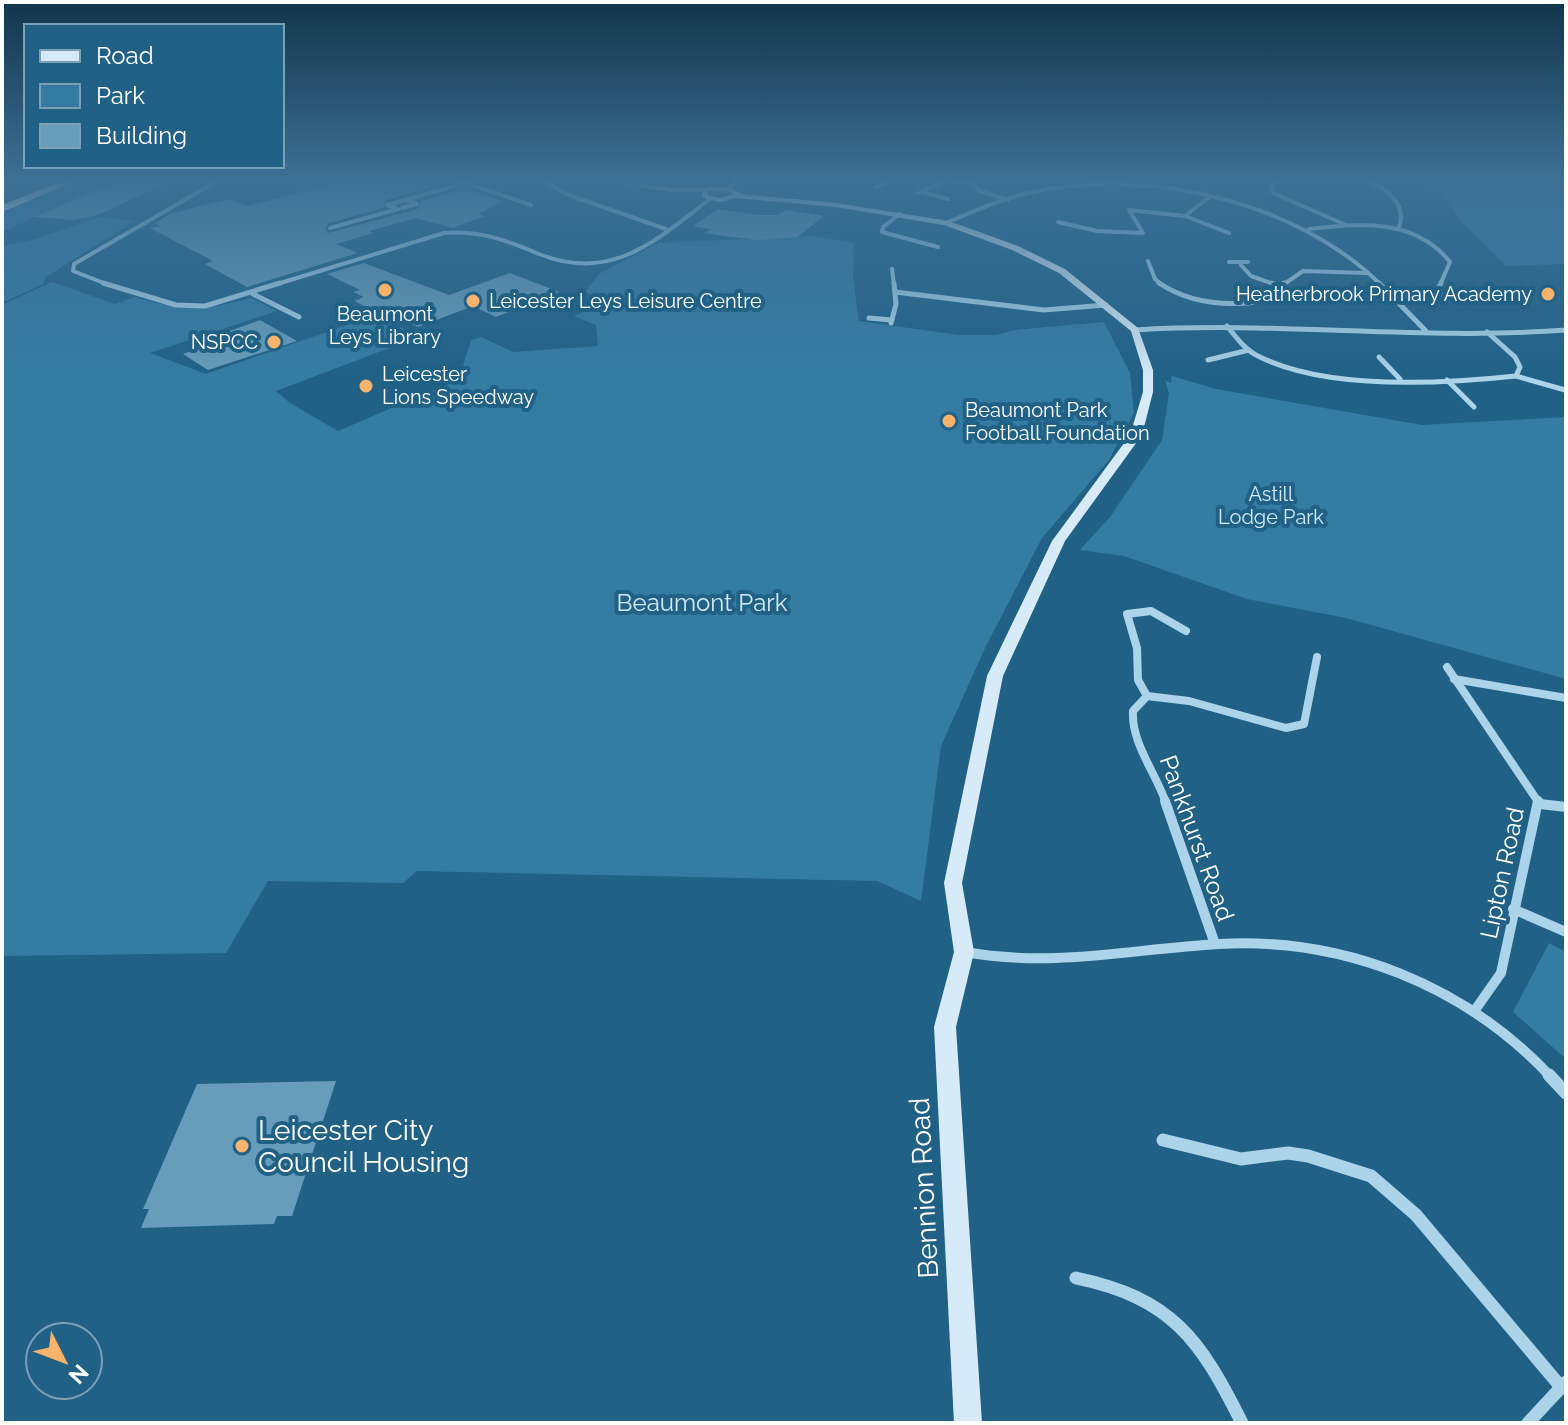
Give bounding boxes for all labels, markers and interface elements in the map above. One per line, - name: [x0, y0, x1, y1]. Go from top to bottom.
- legend: [24, 24, 284, 168]
- text: Road: [96, 41, 154, 70]
- text: Park: [96, 81, 145, 110]
- text: Building: [96, 121, 187, 150]
- marker: Beaumont Leys Library: [376, 281, 394, 299]
- place label: Heatherbrook Primary Academy: [1236, 282, 1532, 306]
- marker: Heatherbrook Primary Academy: [1539, 285, 1557, 303]
- place label: Leicester Leys Leisure Centre: [489, 289, 762, 313]
- marker: Leicester Leys Leisure Centre: [464, 292, 482, 310]
- place label: Beaumont Leys Library: [329, 302, 441, 349]
- place label: NSPCC: [191, 330, 258, 354]
- marker: NSPCC: [265, 333, 283, 351]
- place label: Leicester Lions Speedway: [382, 362, 534, 409]
- marker: Leicester Lions Speedway: [357, 377, 375, 395]
- place label: Beaumont Park Football Foundation: [965, 398, 1150, 445]
- marker: Beaumont Park Football Foundation: [940, 412, 958, 430]
- park label: Astill Lodge Park: [1218, 482, 1324, 529]
- park label: Beaumont Park: [617, 588, 788, 617]
- street label: Pankhurst Road: [1154, 751, 1240, 925]
- street label: Lipton Road: [1474, 805, 1530, 941]
- street label: Bennion Road: [903, 1097, 945, 1279]
- place label: Leicester City Council Housing: [258, 1114, 469, 1179]
- marker: Leicester City Council Housing: [233, 1137, 251, 1155]
- north arrow: [24, 1321, 104, 1401]
- text: N: [64, 1359, 94, 1389]

